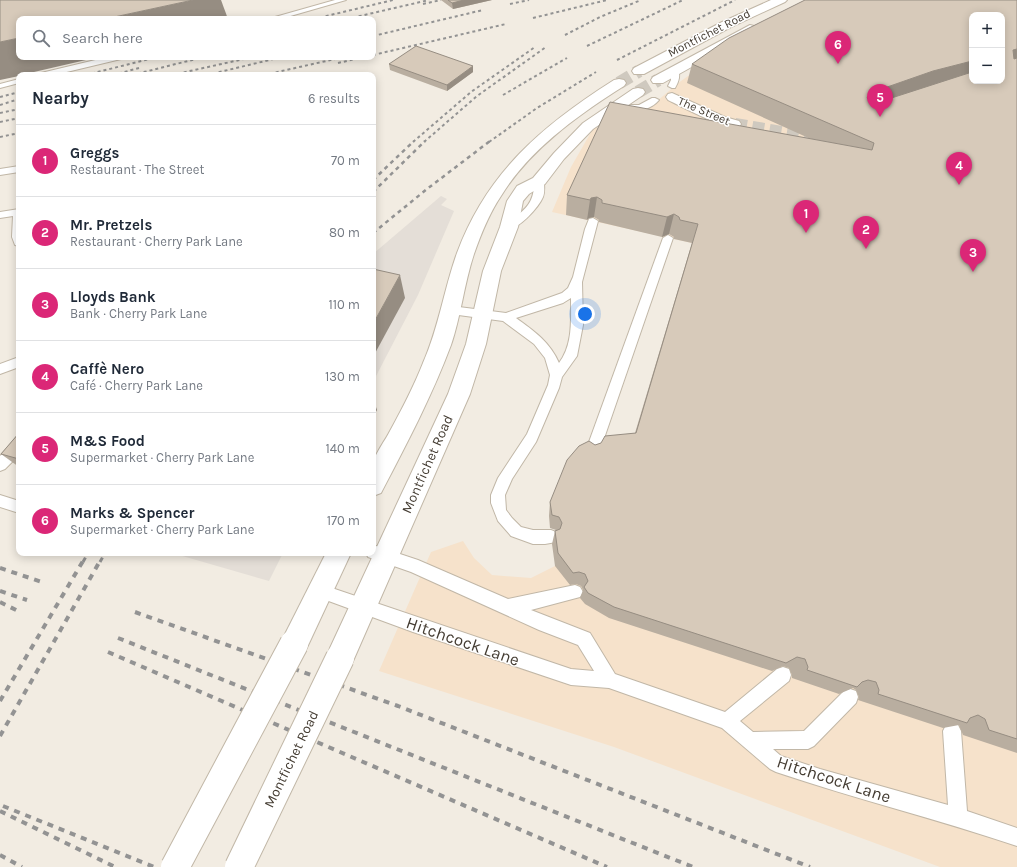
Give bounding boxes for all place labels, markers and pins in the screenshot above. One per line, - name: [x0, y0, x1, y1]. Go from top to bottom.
- pin: 6: [825, 31, 851, 64]
- pin: 5: [867, 84, 893, 117]
- pin: 4: [946, 152, 972, 185]
- pin: 1: [793, 200, 819, 233]
- pin: 2: [853, 216, 879, 249]
- pin: 3: [960, 239, 986, 272]

